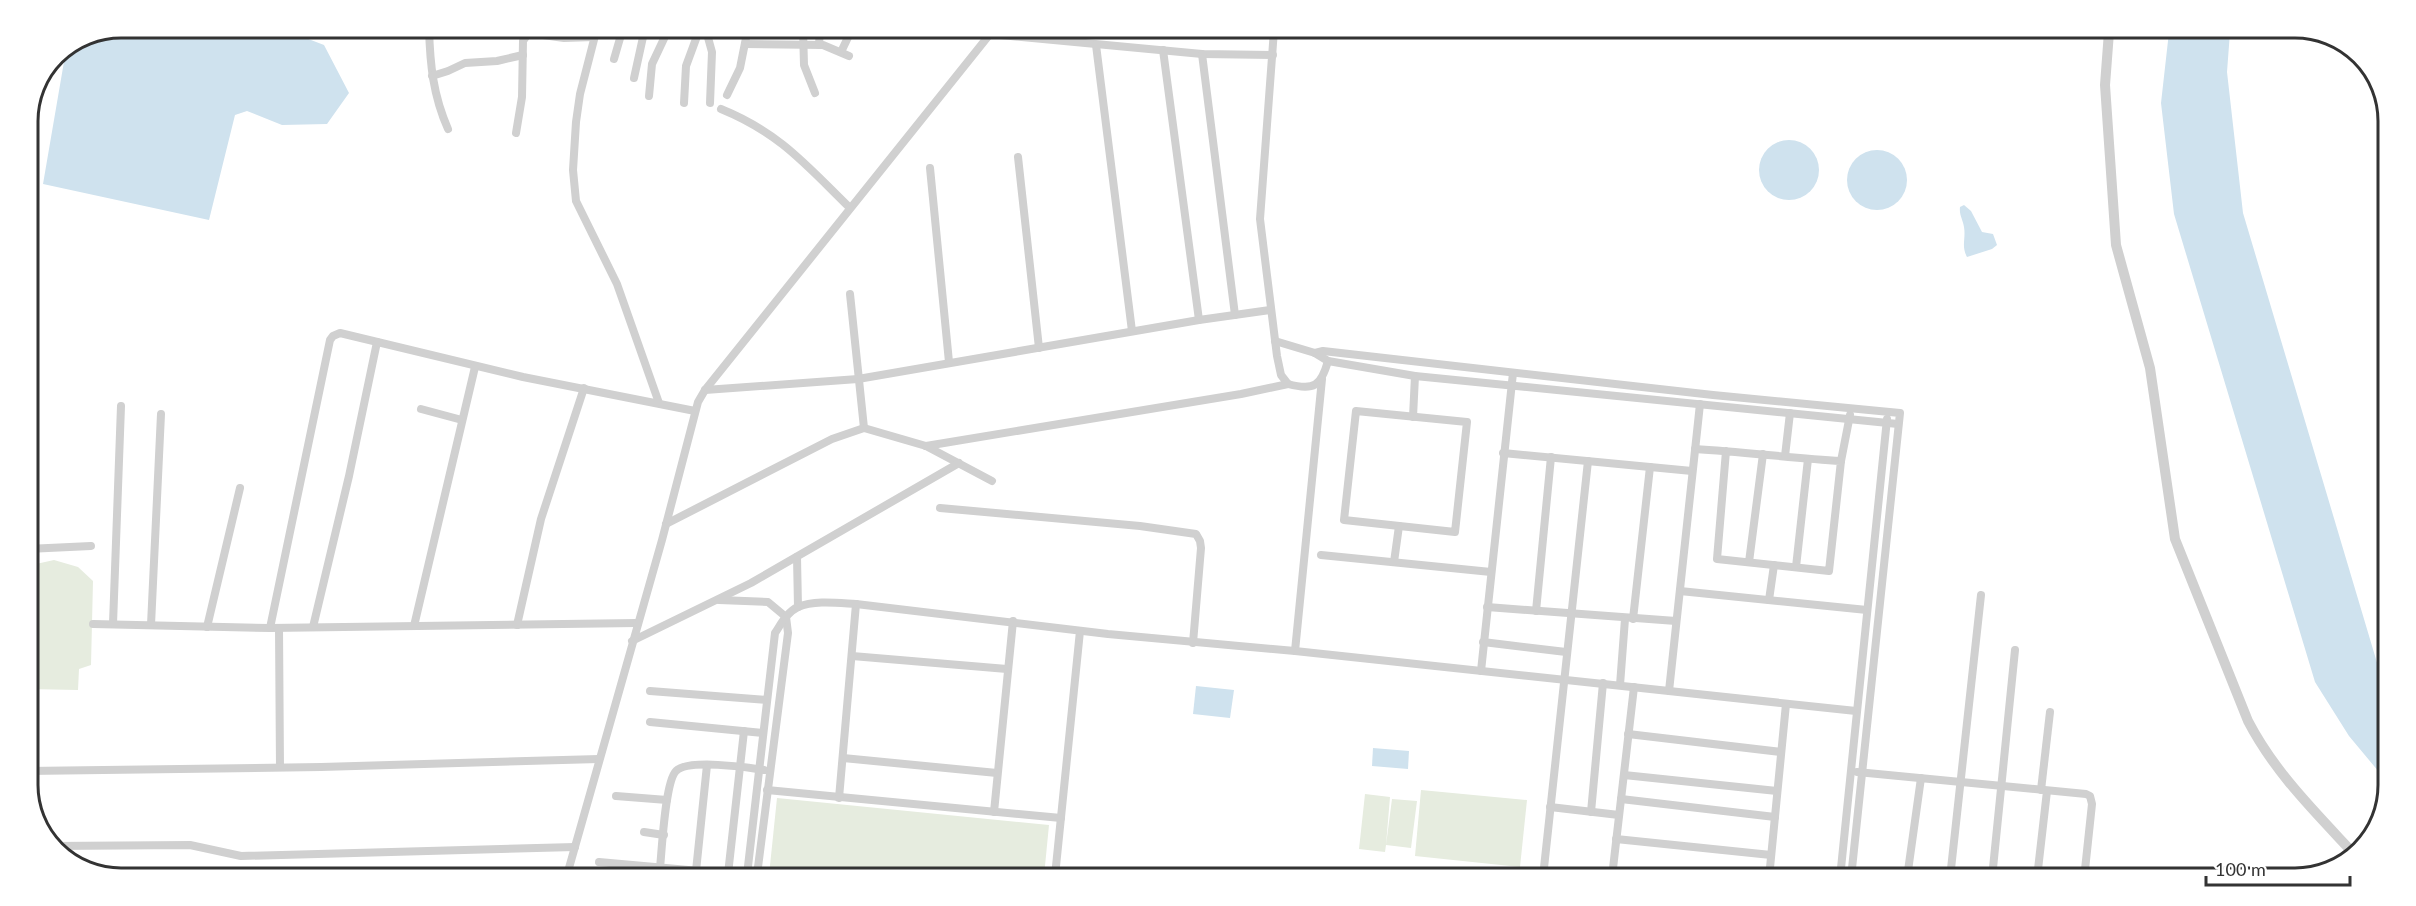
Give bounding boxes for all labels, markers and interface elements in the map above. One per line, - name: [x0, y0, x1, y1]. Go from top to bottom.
- scale bar: [2206, 849, 2350, 887]
- text: 100 m: [2215, 858, 2266, 880]

